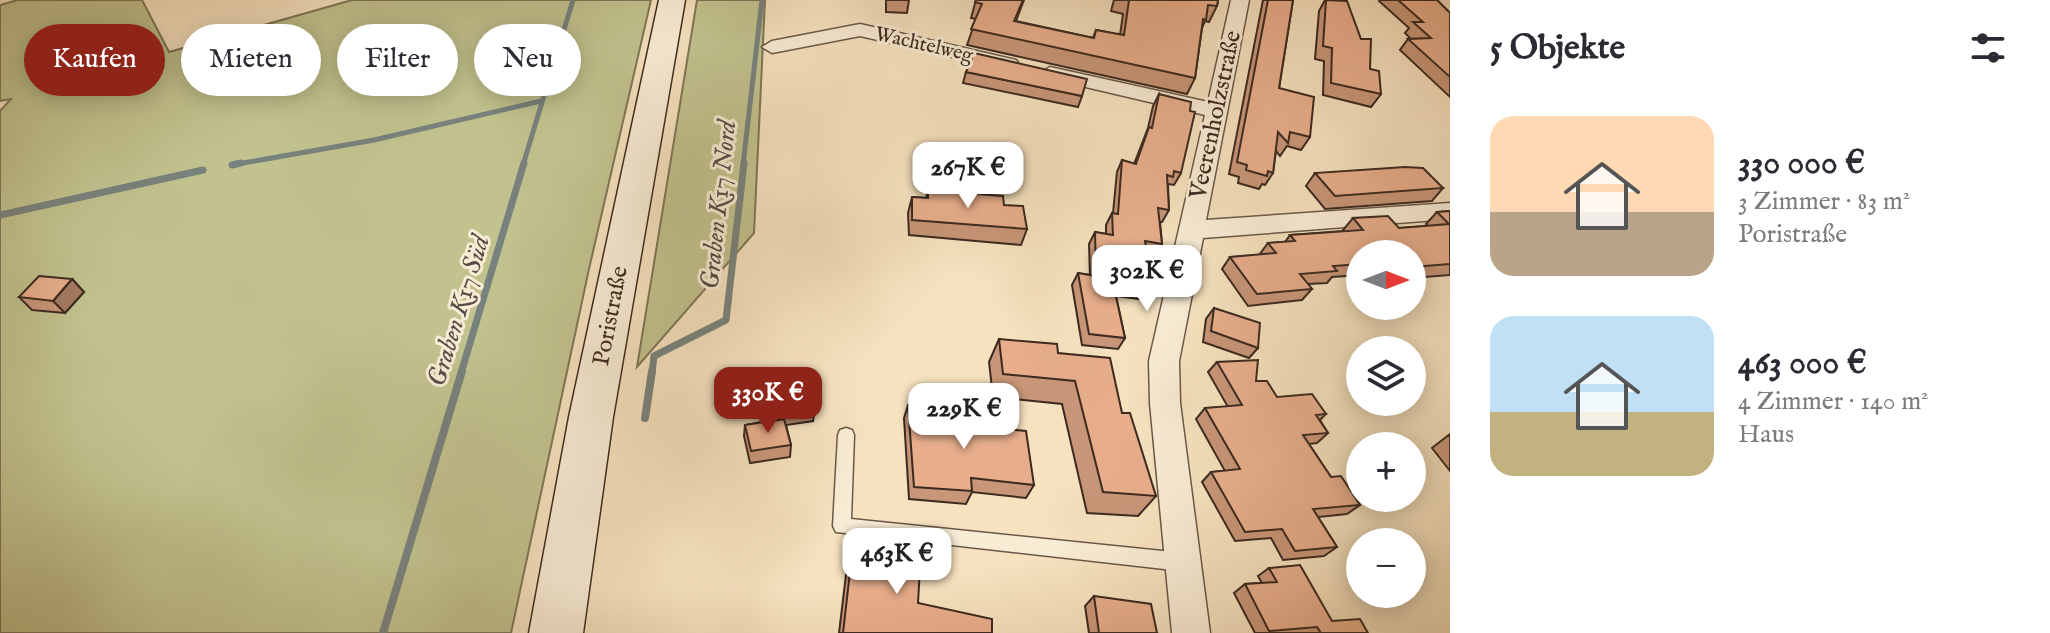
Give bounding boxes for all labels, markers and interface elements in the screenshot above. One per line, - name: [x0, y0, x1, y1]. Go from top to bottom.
- street label: Wachtelweg: [873, 22, 977, 69]
- chip: Kaufen: [24, 24, 165, 96]
- chip: Mieten: [181, 24, 321, 96]
- chip: Filter: [337, 24, 458, 96]
- chip: Neu: [474, 24, 581, 96]
- icon: filters: [1966, 26, 2010, 70]
- text: 5 Objekte: [1490, 27, 1625, 70]
- street label: Veerenholzstraße: [1183, 28, 1249, 203]
- water label: Graben K17 Nord: [694, 117, 744, 291]
- pin: 267K €: [903, 142, 1033, 210]
- text: 330 000 €: [1738, 142, 1865, 185]
- icon: home: [1554, 148, 1650, 244]
- text: 267K €: [930, 151, 1006, 184]
- text: 3 Zimmer · 83 m²: [1738, 185, 1910, 218]
- text: Poristraße: [1738, 218, 1847, 251]
- water label: Graben K17 Süd: [420, 230, 498, 391]
- north arrow: [1346, 240, 1426, 320]
- map controls: [1346, 240, 1426, 608]
- pin: 302K €: [1082, 245, 1212, 313]
- text: 302K €: [1110, 254, 1184, 287]
- street label: Poristraße: [586, 264, 636, 368]
- button: layers: [1346, 336, 1426, 416]
- text: 463 000 €: [1738, 342, 1867, 385]
- icon: home: [1554, 348, 1650, 444]
- pin: 330K €: [703, 367, 833, 435]
- text: 330K €: [732, 376, 804, 409]
- pin: 229K €: [899, 383, 1029, 451]
- text: 4 Zimmer · 140 m²: [1738, 385, 1928, 418]
- text: 229K €: [926, 392, 1002, 425]
- text: Haus: [1738, 418, 1794, 451]
- button: +: [1346, 432, 1426, 512]
- pin: 463K €: [832, 528, 962, 596]
- button: −: [1346, 528, 1426, 608]
- text: 463K €: [860, 537, 934, 570]

